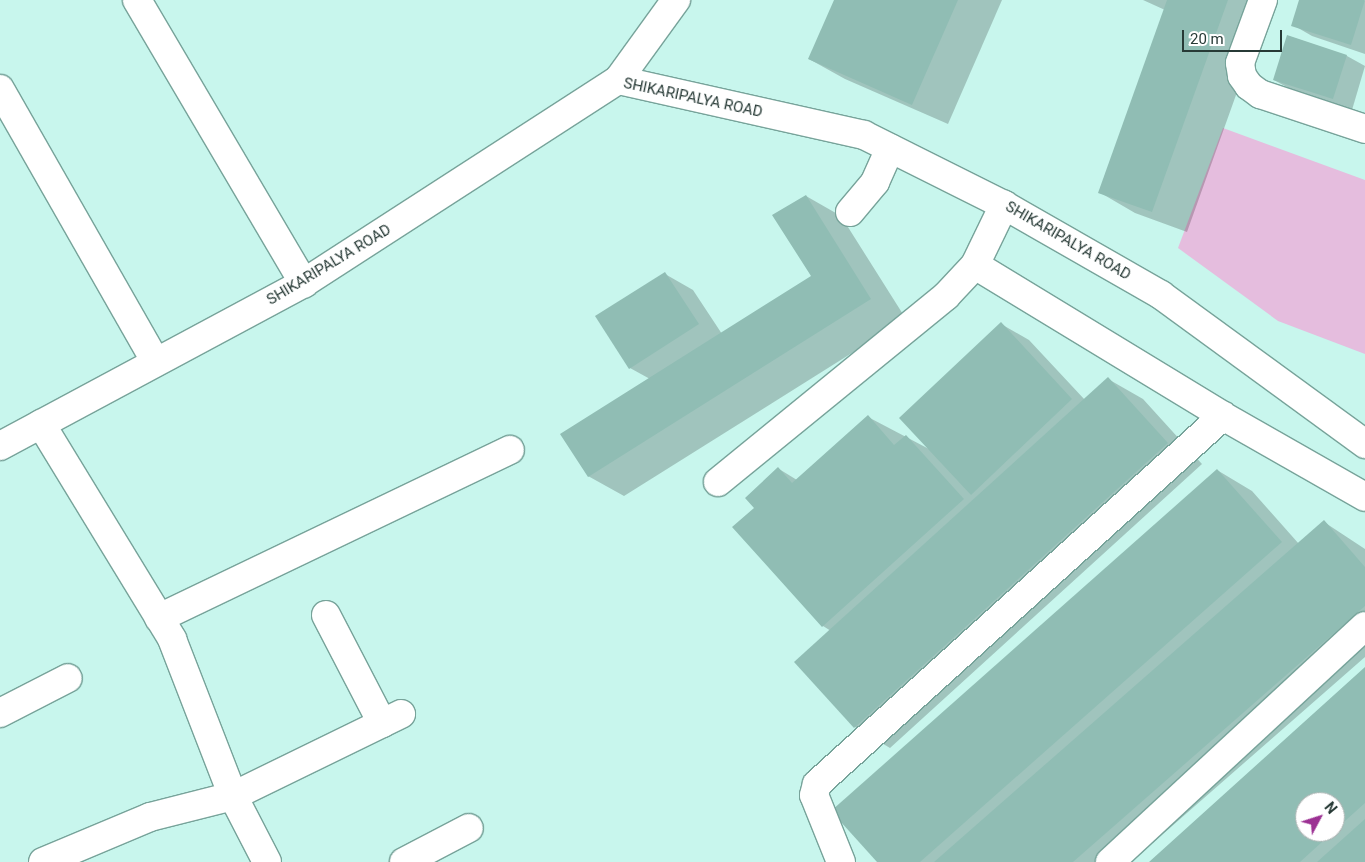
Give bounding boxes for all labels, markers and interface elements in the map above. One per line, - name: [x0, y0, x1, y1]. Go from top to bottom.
- scale bar: [1185, 20, 1285, 52]
- text: 20 m: [1190, 30, 1224, 48]
- street label: SHIKARIPALYA ROAD: [622, 74, 764, 122]
- street label: SHIKARIPALYA ROAD: [1002, 198, 1134, 284]
- street label: SHIKARIPALYA ROAD: [264, 221, 394, 309]
- north arrow: [1295, 792, 1345, 842]
- text: N: [1321, 799, 1340, 817]

